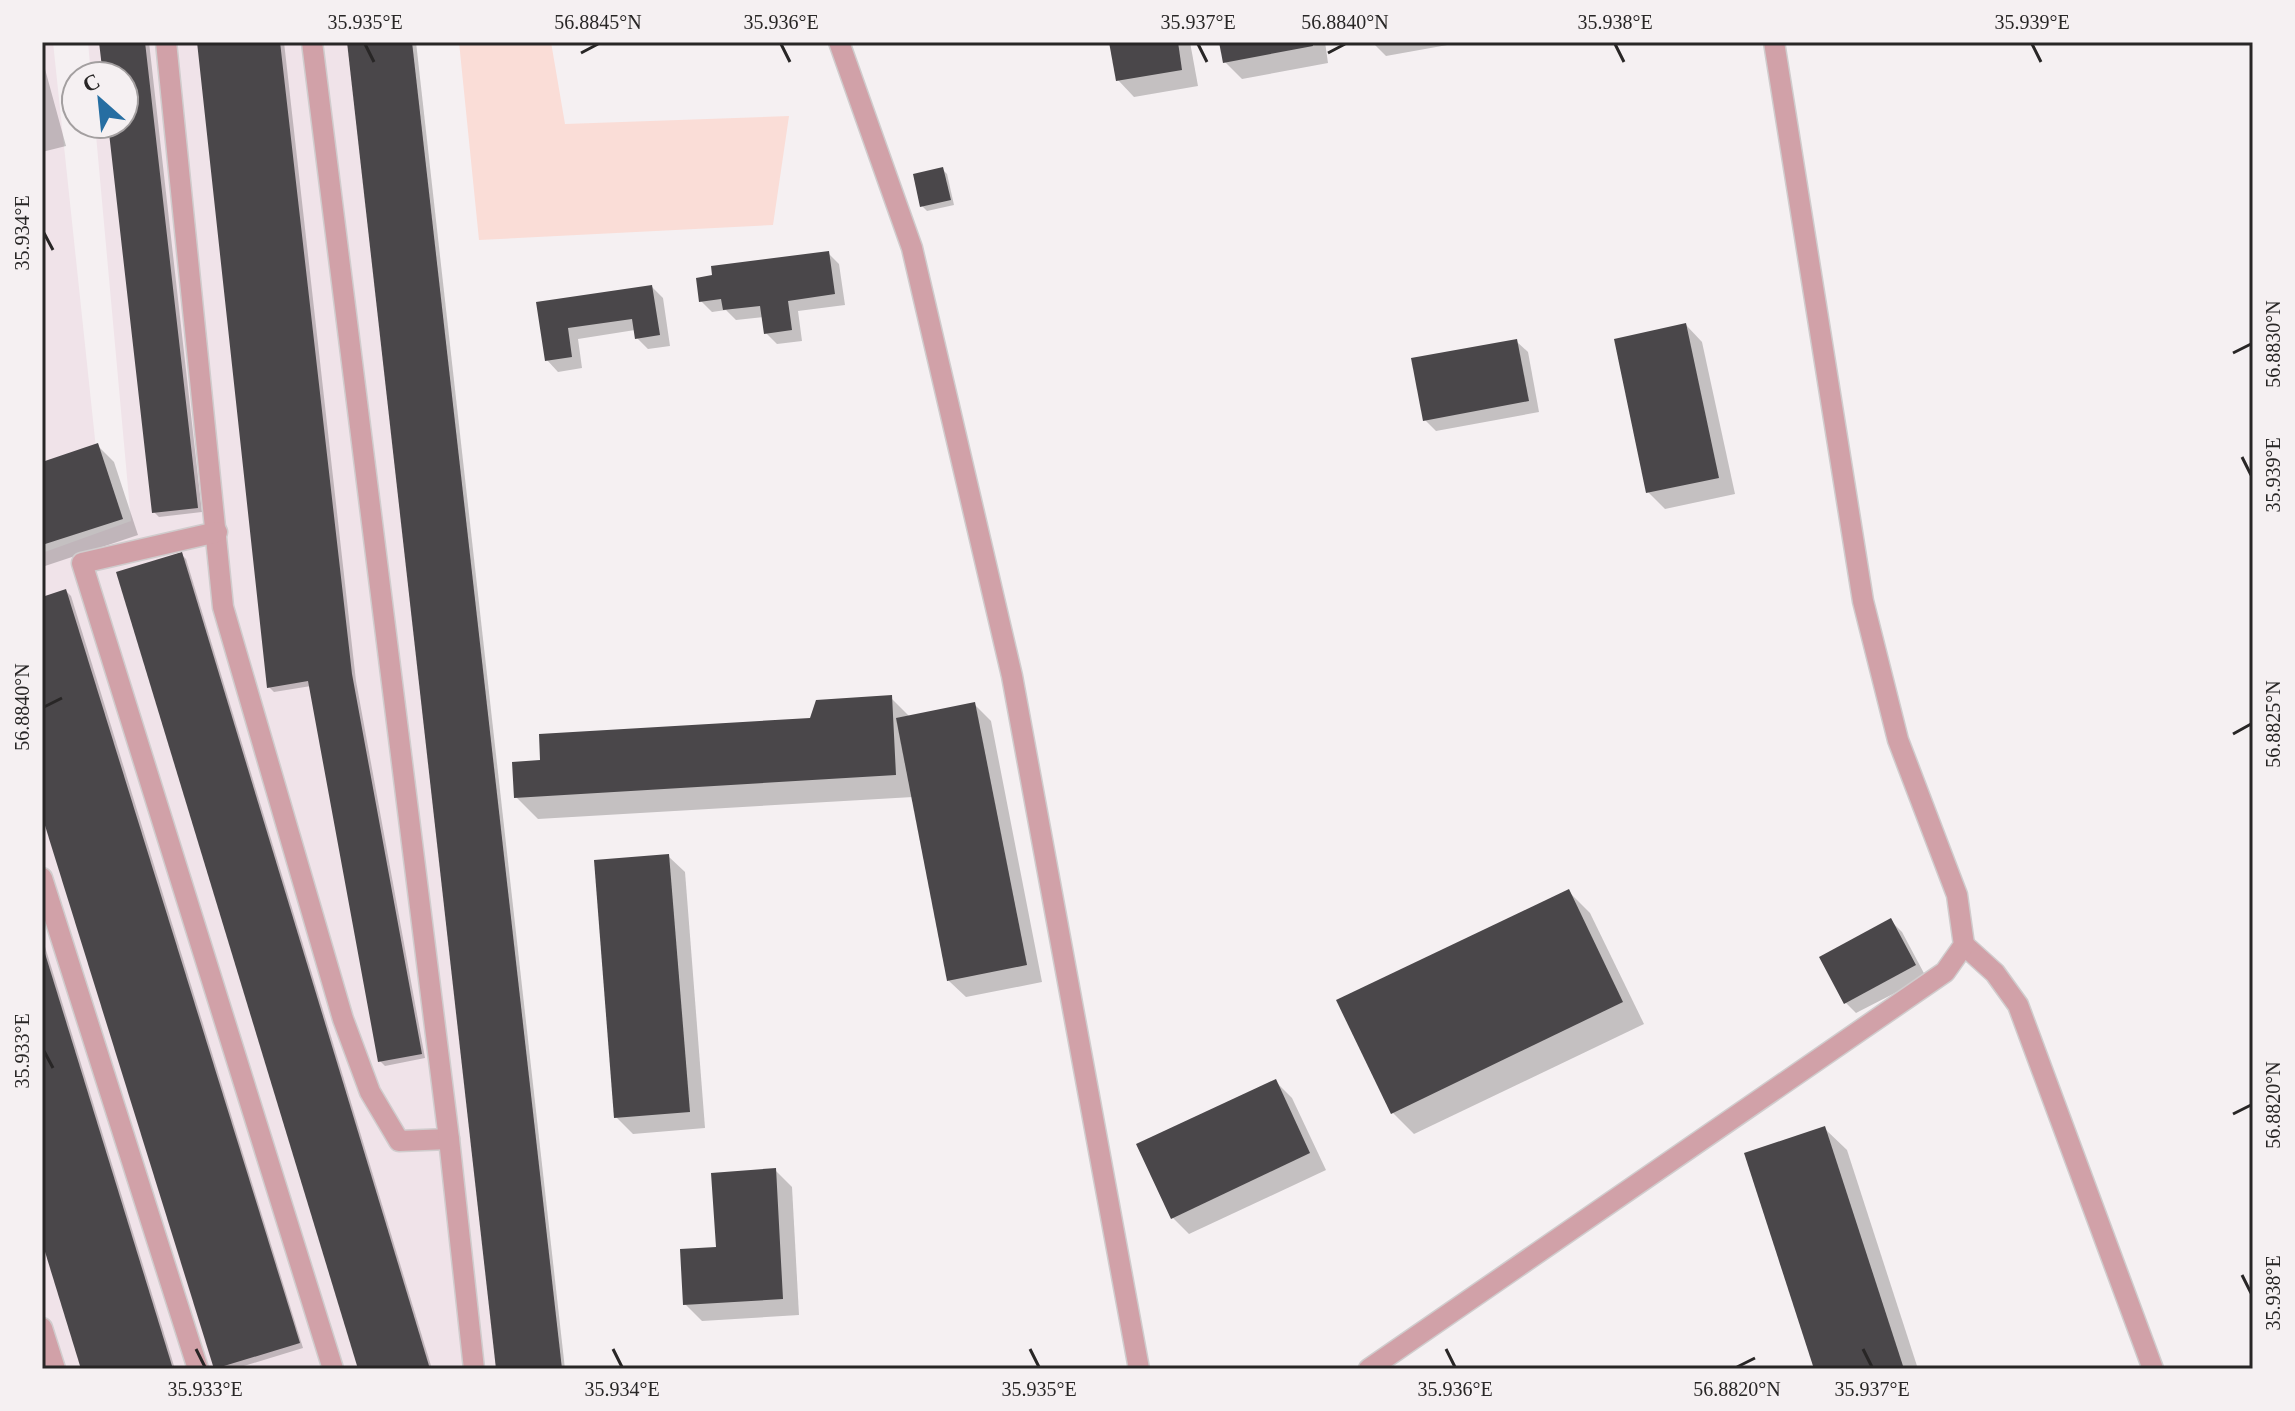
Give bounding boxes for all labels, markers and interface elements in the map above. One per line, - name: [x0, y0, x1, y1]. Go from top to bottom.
- text: 35.935°E: [327, 11, 403, 33]
- text: 56.8845°N: [554, 11, 642, 33]
- text: 35.936°E: [743, 11, 819, 33]
- text: 35.937°E: [1160, 11, 1236, 33]
- text: 56.8840°N: [1301, 11, 1389, 33]
- text: 35.938°E: [1577, 11, 1653, 33]
- text: 35.939°E: [1994, 11, 2070, 33]
- north arrow: [60, 60, 140, 140]
- text: С: [78, 68, 104, 97]
- text: 35.934°E: [11, 195, 33, 271]
- text: 56.8830°N: [2262, 300, 2284, 388]
- text: 35.939°E: [2262, 437, 2284, 513]
- text: 56.8840°N: [11, 663, 33, 751]
- text: 56.8825°N: [2262, 680, 2284, 768]
- text: 35.933°E: [11, 1013, 33, 1089]
- text: 56.8820°N: [2262, 1061, 2284, 1149]
- text: 35.938°E: [2262, 1255, 2284, 1331]
- text: 35.933°E: [167, 1378, 243, 1400]
- text: 35.934°E: [584, 1378, 660, 1400]
- text: 35.935°E: [1001, 1378, 1077, 1400]
- text: 35.936°E: [1417, 1378, 1493, 1400]
- text: 56.8820°N: [1693, 1378, 1781, 1400]
- text: 35.937°E: [1834, 1378, 1910, 1400]

